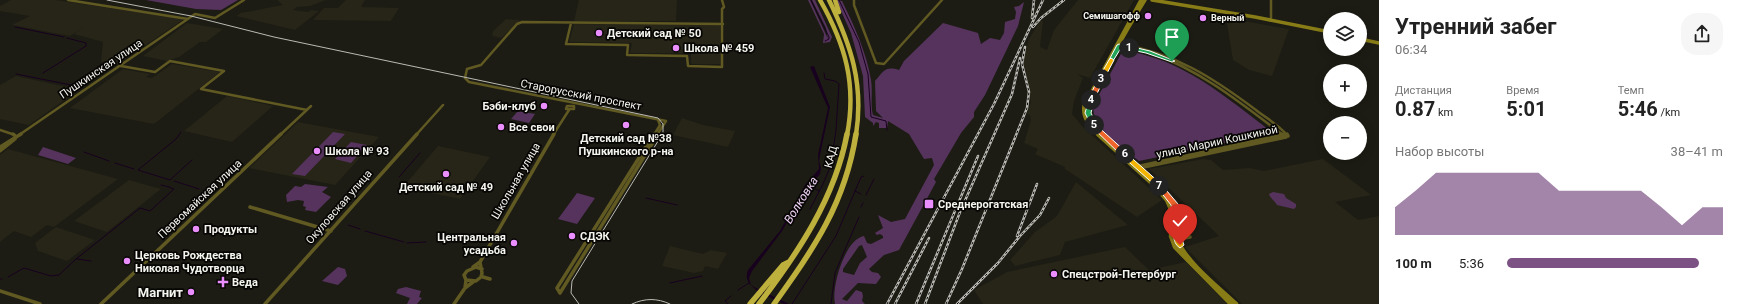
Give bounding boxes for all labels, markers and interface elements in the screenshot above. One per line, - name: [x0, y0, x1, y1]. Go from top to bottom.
- place label: Семишагофф: [1083, 11, 1140, 21]
- marker: Семишагофф: [1143, 11, 1153, 21]
- map controls: [1323, 12, 1367, 160]
- button: layers: [1323, 12, 1367, 56]
- marker: Верный: [1198, 13, 1208, 23]
- place label: Верный: [1211, 13, 1244, 23]
- button: share: [1681, 13, 1723, 55]
- text: Утренний забег: [1395, 14, 1556, 39]
- pin: [1155, 20, 1189, 61]
- icon: arrive: [1161, 26, 1183, 48]
- place label: Детский сад № 50: [607, 27, 701, 40]
- marker: Детский сад № 50: [594, 28, 604, 38]
- street label: Пушкинская улица: [57, 36, 145, 102]
- pin: 1: [1119, 38, 1139, 58]
- text: 1: [1126, 41, 1132, 54]
- place label: Школа № 459: [684, 42, 754, 55]
- text: 06:34: [1395, 42, 1427, 57]
- marker: Школа № 459: [671, 43, 681, 53]
- button: +: [1323, 64, 1367, 108]
- pin: 3: [1091, 69, 1111, 89]
- text: 3: [1098, 72, 1104, 85]
- street label: Старорусский проспект: [519, 77, 643, 113]
- text: Дистанция: [1395, 84, 1452, 97]
- text: Время: [1506, 84, 1539, 97]
- text: Темп: [1618, 84, 1644, 97]
- pin: 4: [1081, 90, 1101, 110]
- text: 4: [1088, 93, 1094, 106]
- text: 0.87: [1395, 97, 1435, 121]
- text: 5:01: [1506, 97, 1546, 121]
- text: 5:46: [1618, 97, 1658, 121]
- place label: Бэби-клуб: [482, 100, 536, 113]
- marker: Бэби-клуб: [539, 101, 549, 111]
- text: km: [1435, 106, 1453, 119]
- text: /km: [1658, 106, 1680, 119]
- pin: 5: [1084, 115, 1104, 135]
- button: −: [1323, 116, 1367, 160]
- text: 5: [1091, 118, 1097, 131]
- marker: Детский сад №38 Пушкинского р-на: [621, 120, 631, 130]
- place label: Все свои: [509, 121, 555, 134]
- marker: Все свои: [496, 122, 506, 132]
- street label: улица Марии Кошкиной: [1155, 123, 1279, 161]
- place label: Детский сад №38 Пушкинского р-на: [578, 132, 674, 158]
- street label: Школьная улица: [489, 141, 543, 221]
- street label: КАД: [822, 144, 840, 170]
- pin: 6: [1115, 144, 1135, 164]
- text: Набор высоты: [1395, 144, 1484, 159]
- text: 38–41 m: [1671, 144, 1723, 159]
- place label: Школа № 93: [325, 145, 389, 158]
- marker: Школа № 93: [312, 146, 322, 156]
- text: 6: [1122, 147, 1128, 160]
- street label: Первомайская улица: [156, 157, 245, 241]
- street label: Окуловская улица: [303, 167, 375, 247]
- marker: Детский сад № 49: [441, 169, 451, 179]
- water label: Волковка: [781, 174, 821, 226]
- pin: 7: [1149, 176, 1169, 196]
- text: 7: [1156, 179, 1162, 192]
- place label: Детский сад № 49: [399, 181, 493, 194]
- marker: Среднерогатская: [923, 198, 935, 210]
- place label: Среднерогатская: [938, 198, 1028, 211]
- pin: [1163, 204, 1197, 245]
- icon: check: [1169, 210, 1191, 232]
- place label: Продукты: [204, 223, 257, 236]
- marker: Продукты: [191, 224, 201, 234]
- place label: СДЭК: [580, 230, 611, 243]
- place label: Центральная усадьба: [437, 231, 506, 257]
- marker: СДЭК: [567, 231, 577, 241]
- marker: Центральная усадьба: [509, 238, 519, 248]
- place label: Церковь Рождества Николая Чудотворца: [135, 249, 245, 275]
- marker: Церковь Рождества Николая Чудотворца: [122, 256, 132, 266]
- text: 100 m: [1395, 256, 1432, 271]
- text: 5:36: [1459, 256, 1484, 271]
- place label: Спецстрой-Петербург: [1062, 268, 1176, 281]
- marker: Спецстрой-Петербург: [1049, 269, 1059, 279]
- marker: Веда: [217, 276, 229, 288]
- place label: Веда: [232, 276, 258, 289]
- place label: Магнит: [138, 285, 183, 300]
- marker: Магнит: [186, 287, 196, 297]

